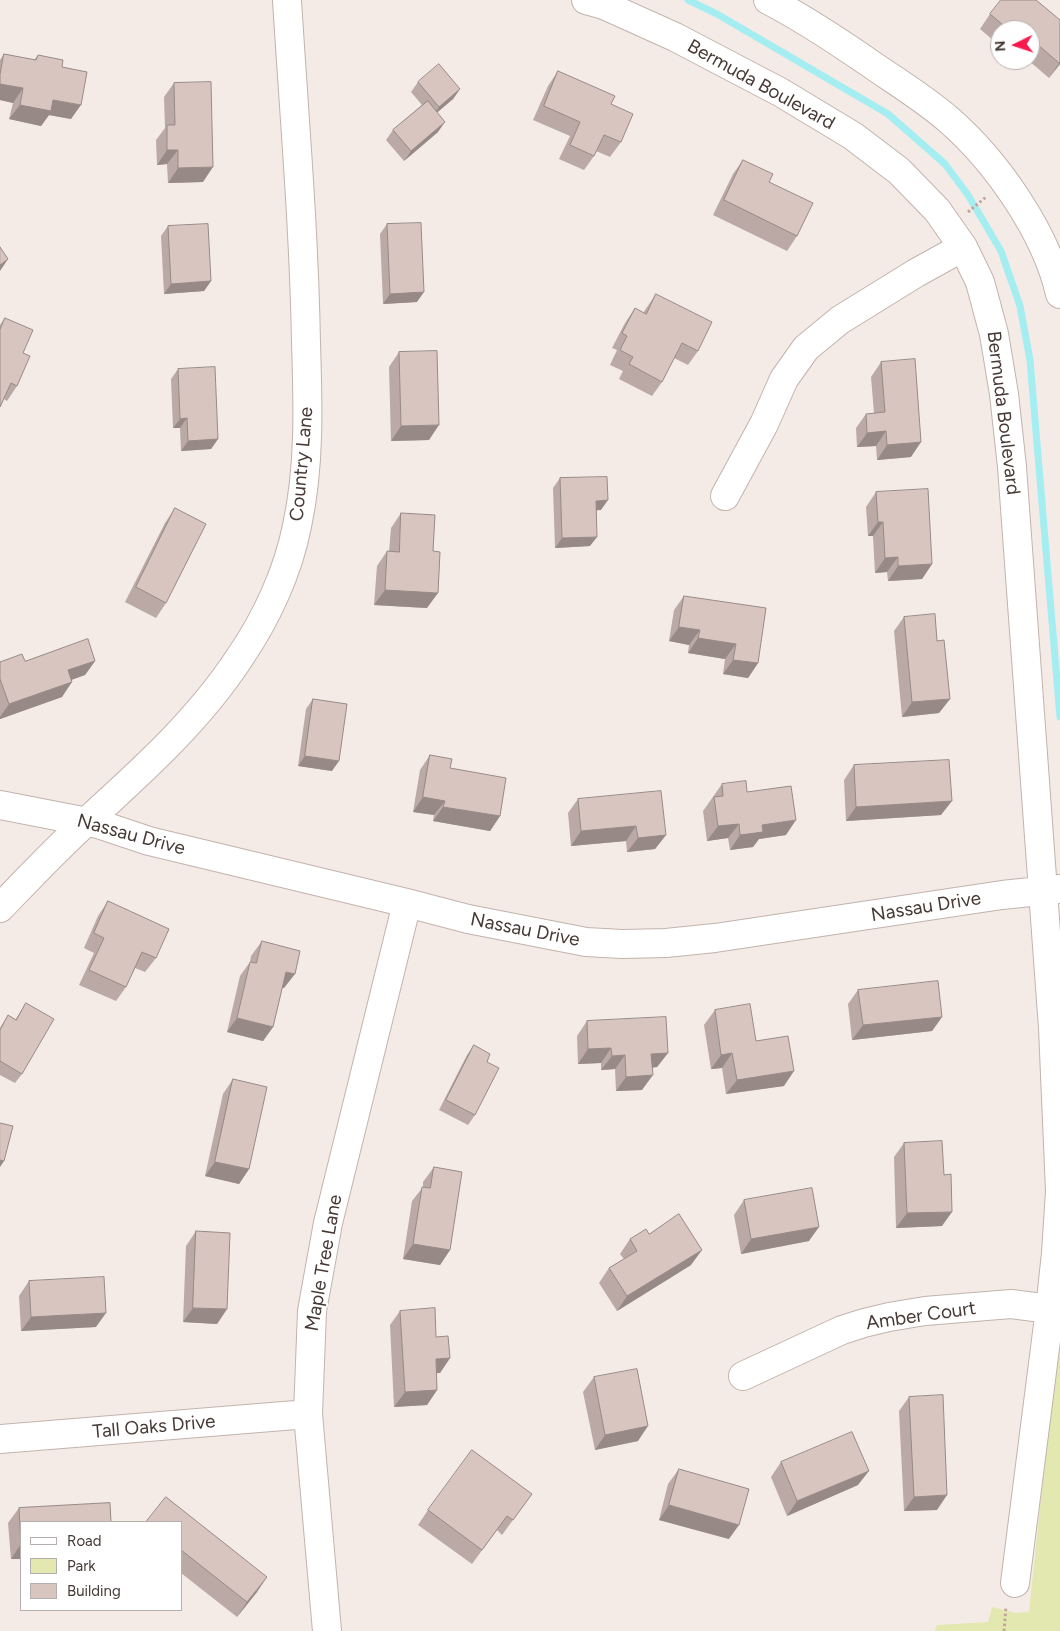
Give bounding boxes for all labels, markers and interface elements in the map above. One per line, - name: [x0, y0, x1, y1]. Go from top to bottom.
- north arrow: [990, 20, 1040, 70]
- street label: Bermuda Boulevard: [683, 35, 839, 135]
- text: N: [992, 40, 1009, 52]
- street label: Bermuda Boulevard: [982, 330, 1024, 496]
- street label: Country Lane: [286, 406, 318, 522]
- street label: Nassau Drive: [74, 810, 188, 860]
- street label: Nassau Drive: [869, 887, 983, 927]
- street label: Nassau Drive: [468, 908, 582, 952]
- street label: Maple Tree Lane: [301, 1193, 347, 1333]
- street label: Amber Court: [865, 1297, 977, 1335]
- street label: Tall Oaks Drive: [92, 1410, 216, 1444]
- legend: [20, 1521, 182, 1611]
- text: Road: [67, 1532, 102, 1550]
- text: Park: [67, 1557, 96, 1575]
- text: Building: [67, 1582, 121, 1600]

